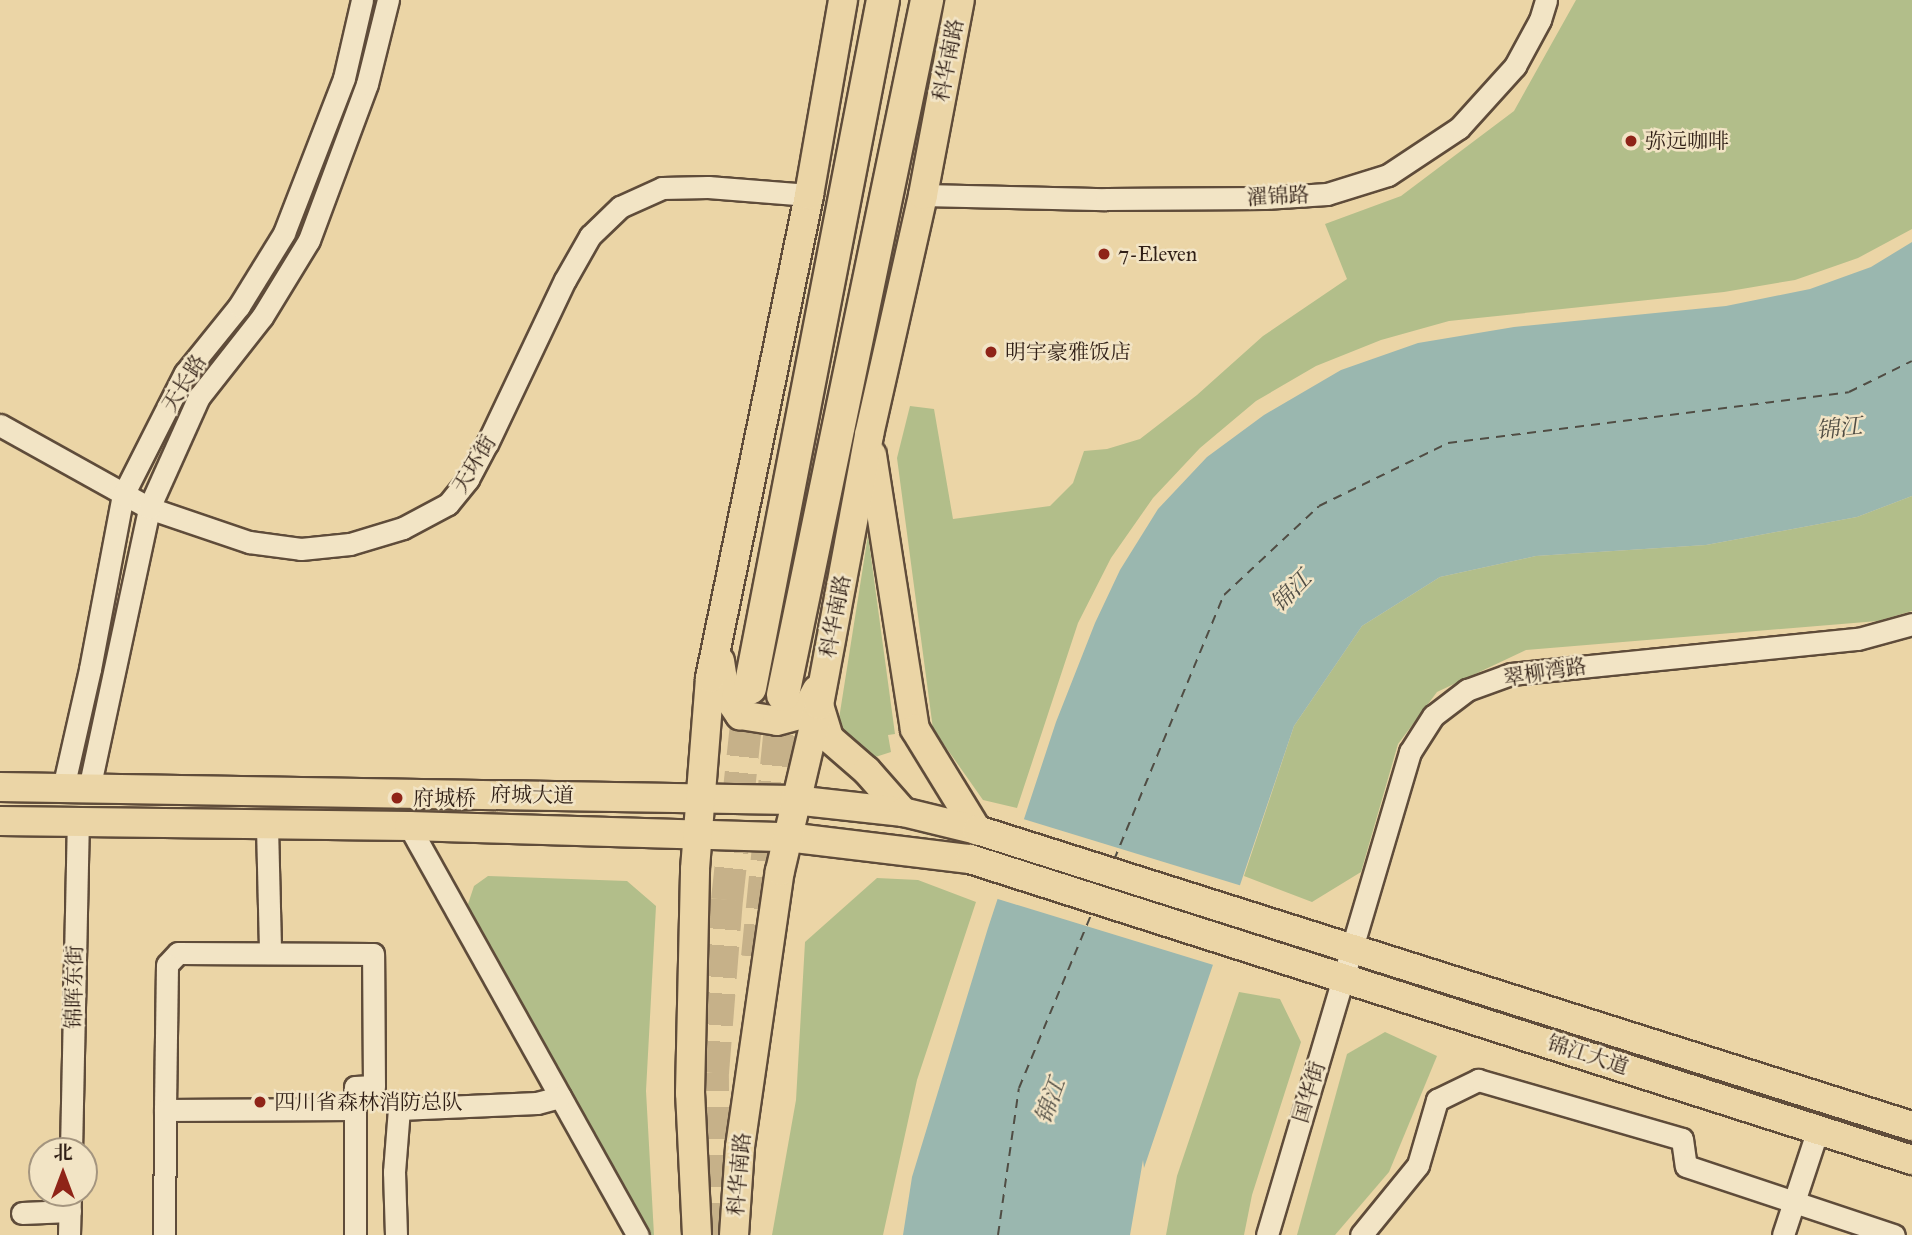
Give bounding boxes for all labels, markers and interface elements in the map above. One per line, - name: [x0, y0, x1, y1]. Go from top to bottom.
- street label: 科华南路: [928, 16, 968, 104]
- place label: 弥远咖啡: [1645, 128, 1729, 154]
- marker: 弥远咖啡: [1623, 133, 1639, 149]
- street label: 濯锦路: [1246, 182, 1310, 210]
- place label: 7-Eleven: [1118, 241, 1197, 267]
- marker: 7-Eleven: [1096, 246, 1112, 262]
- place label: 明宇豪雅饭店: [1005, 339, 1131, 365]
- marker: 明宇豪雅饭店: [983, 344, 999, 360]
- street label: 天长路: [157, 350, 211, 416]
- water label: 锦江: [1815, 412, 1863, 444]
- street label: 天环街: [447, 431, 501, 497]
- water label: 锦江: [1265, 565, 1317, 617]
- street label: 科华南路: [815, 572, 855, 660]
- street label: 翠柳湾路: [1502, 653, 1588, 691]
- street label: 府城大道: [490, 782, 574, 808]
- place label: 府城桥: [413, 785, 476, 811]
- marker: 府城桥: [387, 788, 407, 808]
- street label: 锦晖东街: [61, 945, 87, 1029]
- street label: 锦江大道: [1544, 1030, 1632, 1080]
- street label: 国华街: [1288, 1058, 1330, 1126]
- water label: 锦江: [1029, 1075, 1071, 1127]
- place label: 四川省森林消防总队: [274, 1089, 463, 1115]
- marker: 四川省森林消防总队: [252, 1094, 268, 1110]
- street label: 科华南路: [723, 1131, 755, 1217]
- north arrow: [28, 1137, 98, 1207]
- text: 北: [53, 1141, 73, 1164]

